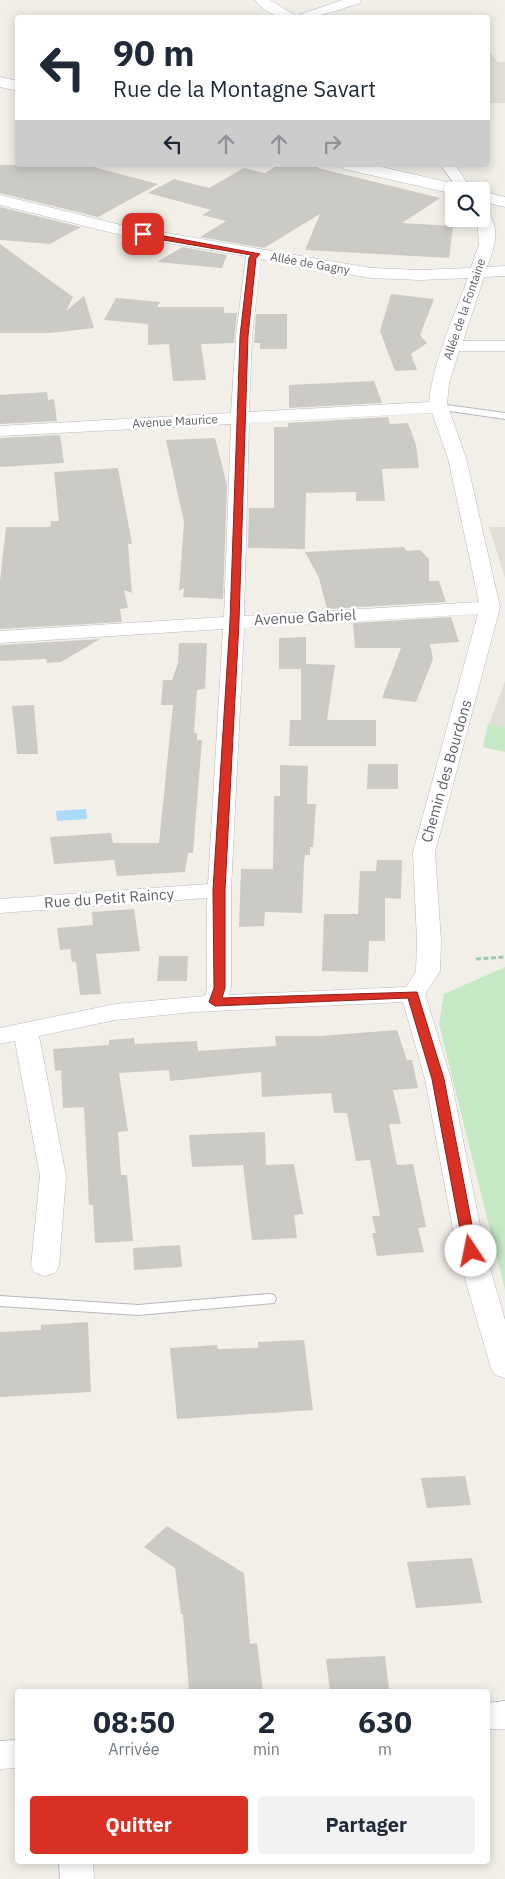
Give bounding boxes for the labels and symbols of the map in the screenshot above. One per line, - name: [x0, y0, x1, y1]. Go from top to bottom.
- pin: [122, 213, 164, 255]
- street label: Allée de Gagny: [269, 249, 351, 277]
- street label: Allée de la Fontaine: [440, 256, 488, 362]
- street label: Avenue Maurice: [132, 411, 219, 431]
- street label: Avenue Gabriel: [253, 605, 357, 629]
- street label: Chemin des Bourdons: [416, 697, 476, 845]
- street label: Rue du Petit Raincy: [43, 884, 175, 912]
- position arrow: [444, 1224, 496, 1276]

